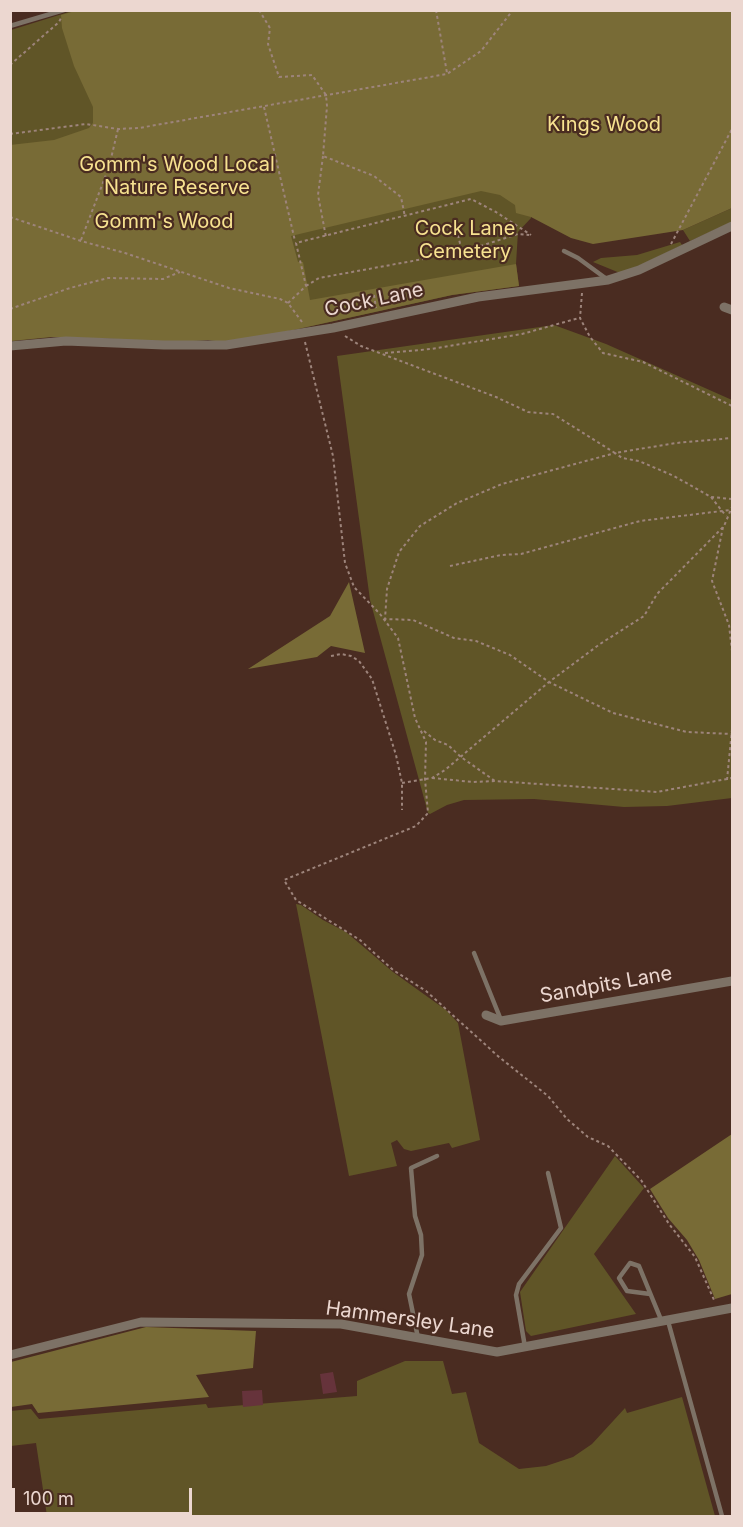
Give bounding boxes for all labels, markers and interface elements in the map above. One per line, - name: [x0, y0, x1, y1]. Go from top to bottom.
- park label: Kings Wood: [547, 113, 661, 137]
- park label: Gomm's Wood Local Nature Reserve: [79, 153, 275, 200]
- park label: Gomm's Wood: [94, 210, 234, 234]
- park label: Cock Lane Cemetery: [415, 217, 515, 264]
- street label: Cock Lane: [322, 278, 426, 322]
- street label: Sandpits Lane: [538, 962, 674, 1008]
- street label: Hammersley Lane: [324, 1296, 496, 1344]
- scale bar: [15, 1476, 195, 1514]
- text: 100 m: [23, 1488, 74, 1509]

